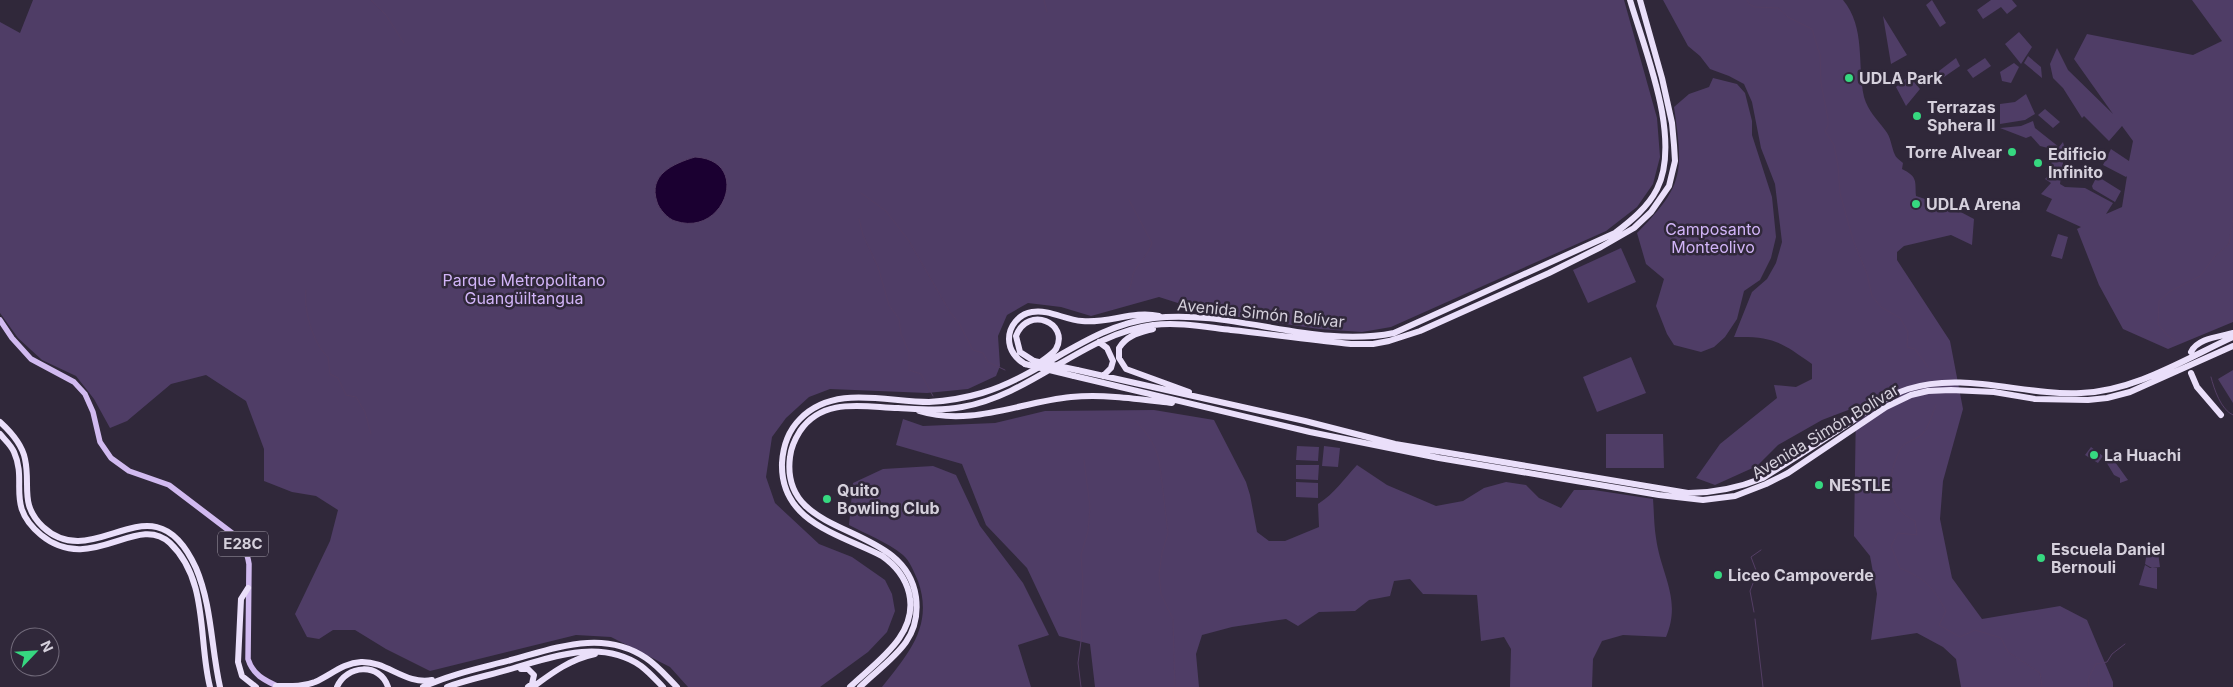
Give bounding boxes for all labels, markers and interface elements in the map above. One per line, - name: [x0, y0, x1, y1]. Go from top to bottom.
- place label: UDLA Park: [1859, 68, 1943, 88]
- marker: UDLA Park: [1843, 72, 1855, 84]
- place label: Terrazas Sphera II: [1927, 97, 1996, 135]
- marker: Terrazas Sphera II: [1911, 110, 1923, 122]
- place label: Torre Alvear: [1905, 142, 2002, 162]
- place label: Edificio Infinito: [2048, 144, 2107, 182]
- marker: Torre Alvear: [2006, 146, 2018, 158]
- marker: Edificio Infinito: [2032, 157, 2044, 169]
- place label: UDLA Arena: [1926, 194, 2021, 214]
- marker: UDLA Arena: [1910, 198, 1922, 210]
- park label: Camposanto Monteolivo: [1665, 219, 1761, 257]
- park label: Parque Metropolitano Guangüiltangua: [443, 270, 605, 308]
- street label: Avenida Simón Bolívar: [1176, 294, 1346, 332]
- street label: Avenida Simón Bolívar: [1748, 379, 1902, 483]
- place label: La Huachi: [2104, 445, 2181, 465]
- marker: La Huachi: [2088, 449, 2100, 461]
- place label: NESTLE: [1829, 475, 1891, 495]
- marker: NESTLE: [1813, 479, 1825, 491]
- place label: Quito Bowling Club: [837, 480, 940, 518]
- marker: Quito Bowling Club: [821, 493, 833, 505]
- road number: E28C: [218, 532, 268, 556]
- place label: Escuela Daniel Bernouli: [2051, 539, 2165, 577]
- marker: Escuela Daniel Bernouli: [2035, 552, 2047, 564]
- place label: Liceo Campoverde: [1728, 565, 1874, 585]
- marker: Liceo Campoverde: [1712, 569, 1724, 581]
- north arrow: [10, 627, 60, 677]
- text: N: [37, 638, 57, 655]

